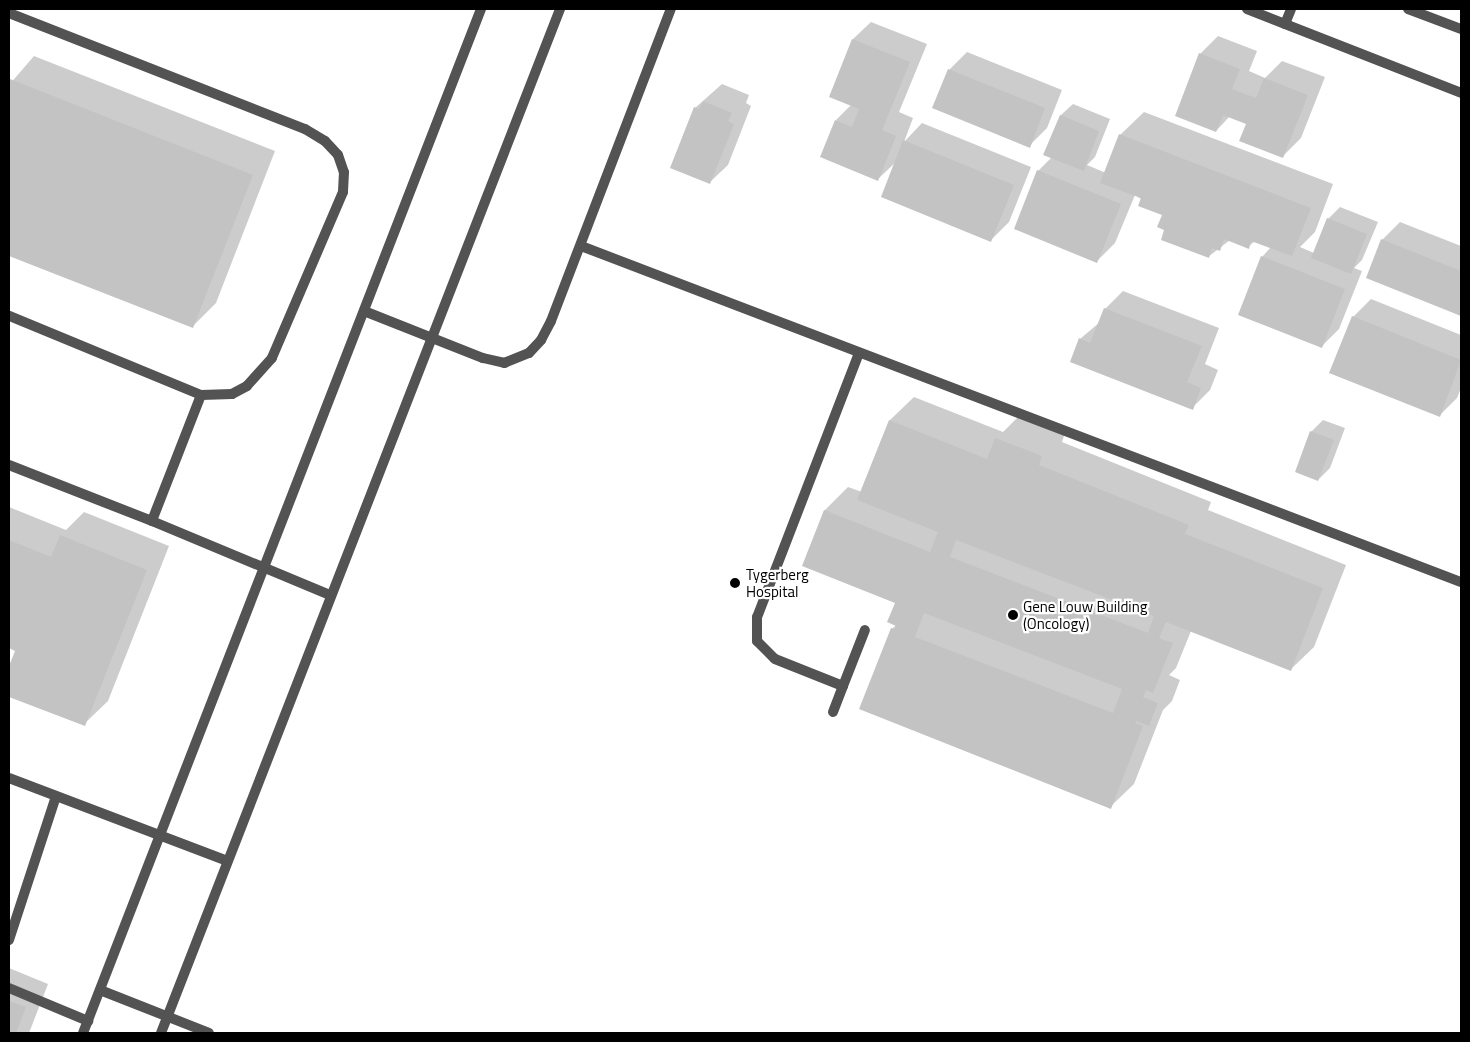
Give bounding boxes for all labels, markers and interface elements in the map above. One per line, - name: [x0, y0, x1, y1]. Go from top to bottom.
- place label: Tygerberg Hospital: [746, 565, 809, 600]
- marker: Tygerberg Hospital: [728, 576, 742, 590]
- place label: Gene Louw Building (Oncology): [1023, 597, 1147, 632]
- marker: Gene Louw Building (Oncology): [1007, 609, 1019, 621]

